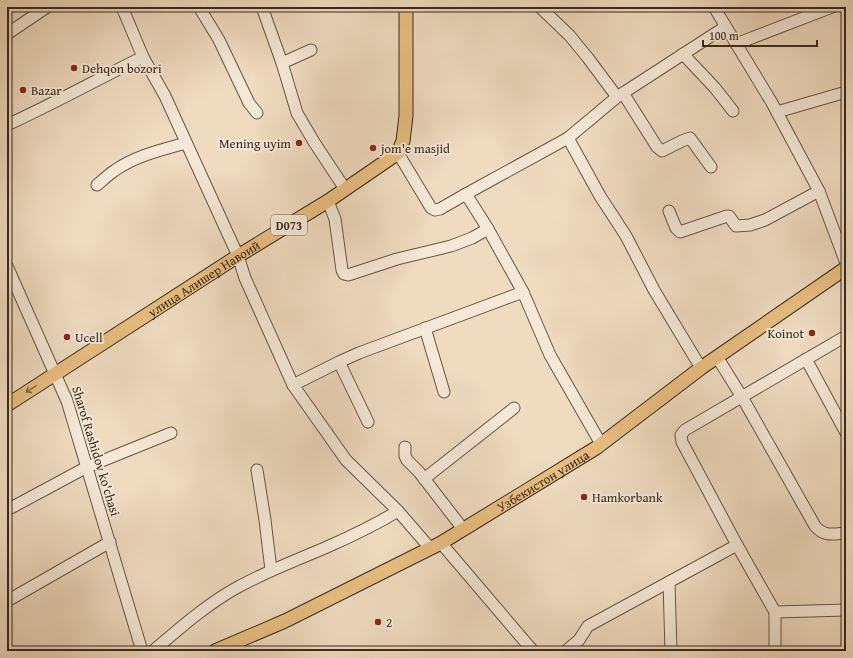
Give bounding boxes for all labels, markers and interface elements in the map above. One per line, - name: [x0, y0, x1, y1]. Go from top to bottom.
- scale bar: [703, 22, 817, 48]
- text: 100 m: [709, 27, 739, 44]
- place label: Dehqon bozori: [82, 59, 162, 78]
- marker: Dehqon bozori: [69, 63, 79, 73]
- place label: Bazar: [31, 81, 62, 100]
- marker: Bazar: [18, 85, 28, 95]
- place label: Mening uyim: [219, 134, 291, 153]
- marker: Mening uyim: [294, 138, 304, 148]
- place label: jom'e masjid: [379, 139, 450, 158]
- marker: jom'e masjid: [368, 143, 378, 153]
- road number: D073: [271, 215, 307, 235]
- street label: улица Алишер Навоий: [143, 235, 264, 322]
- place label: Koinot: [768, 324, 804, 343]
- place label: Ucell: [75, 328, 103, 347]
- marker: Koinot: [807, 328, 817, 338]
- marker: Ucell: [62, 332, 72, 342]
- street label: Sharof Rashidov ko'chasi: [67, 384, 125, 519]
- one-way arrow: [25, 386, 37, 394]
- street label: Узбекистон улица: [493, 445, 593, 516]
- place label: Hamkorbank: [592, 488, 663, 507]
- marker: Hamkorbank: [579, 492, 589, 502]
- place label: 2: [386, 613, 392, 632]
- marker: 2: [373, 617, 383, 627]

